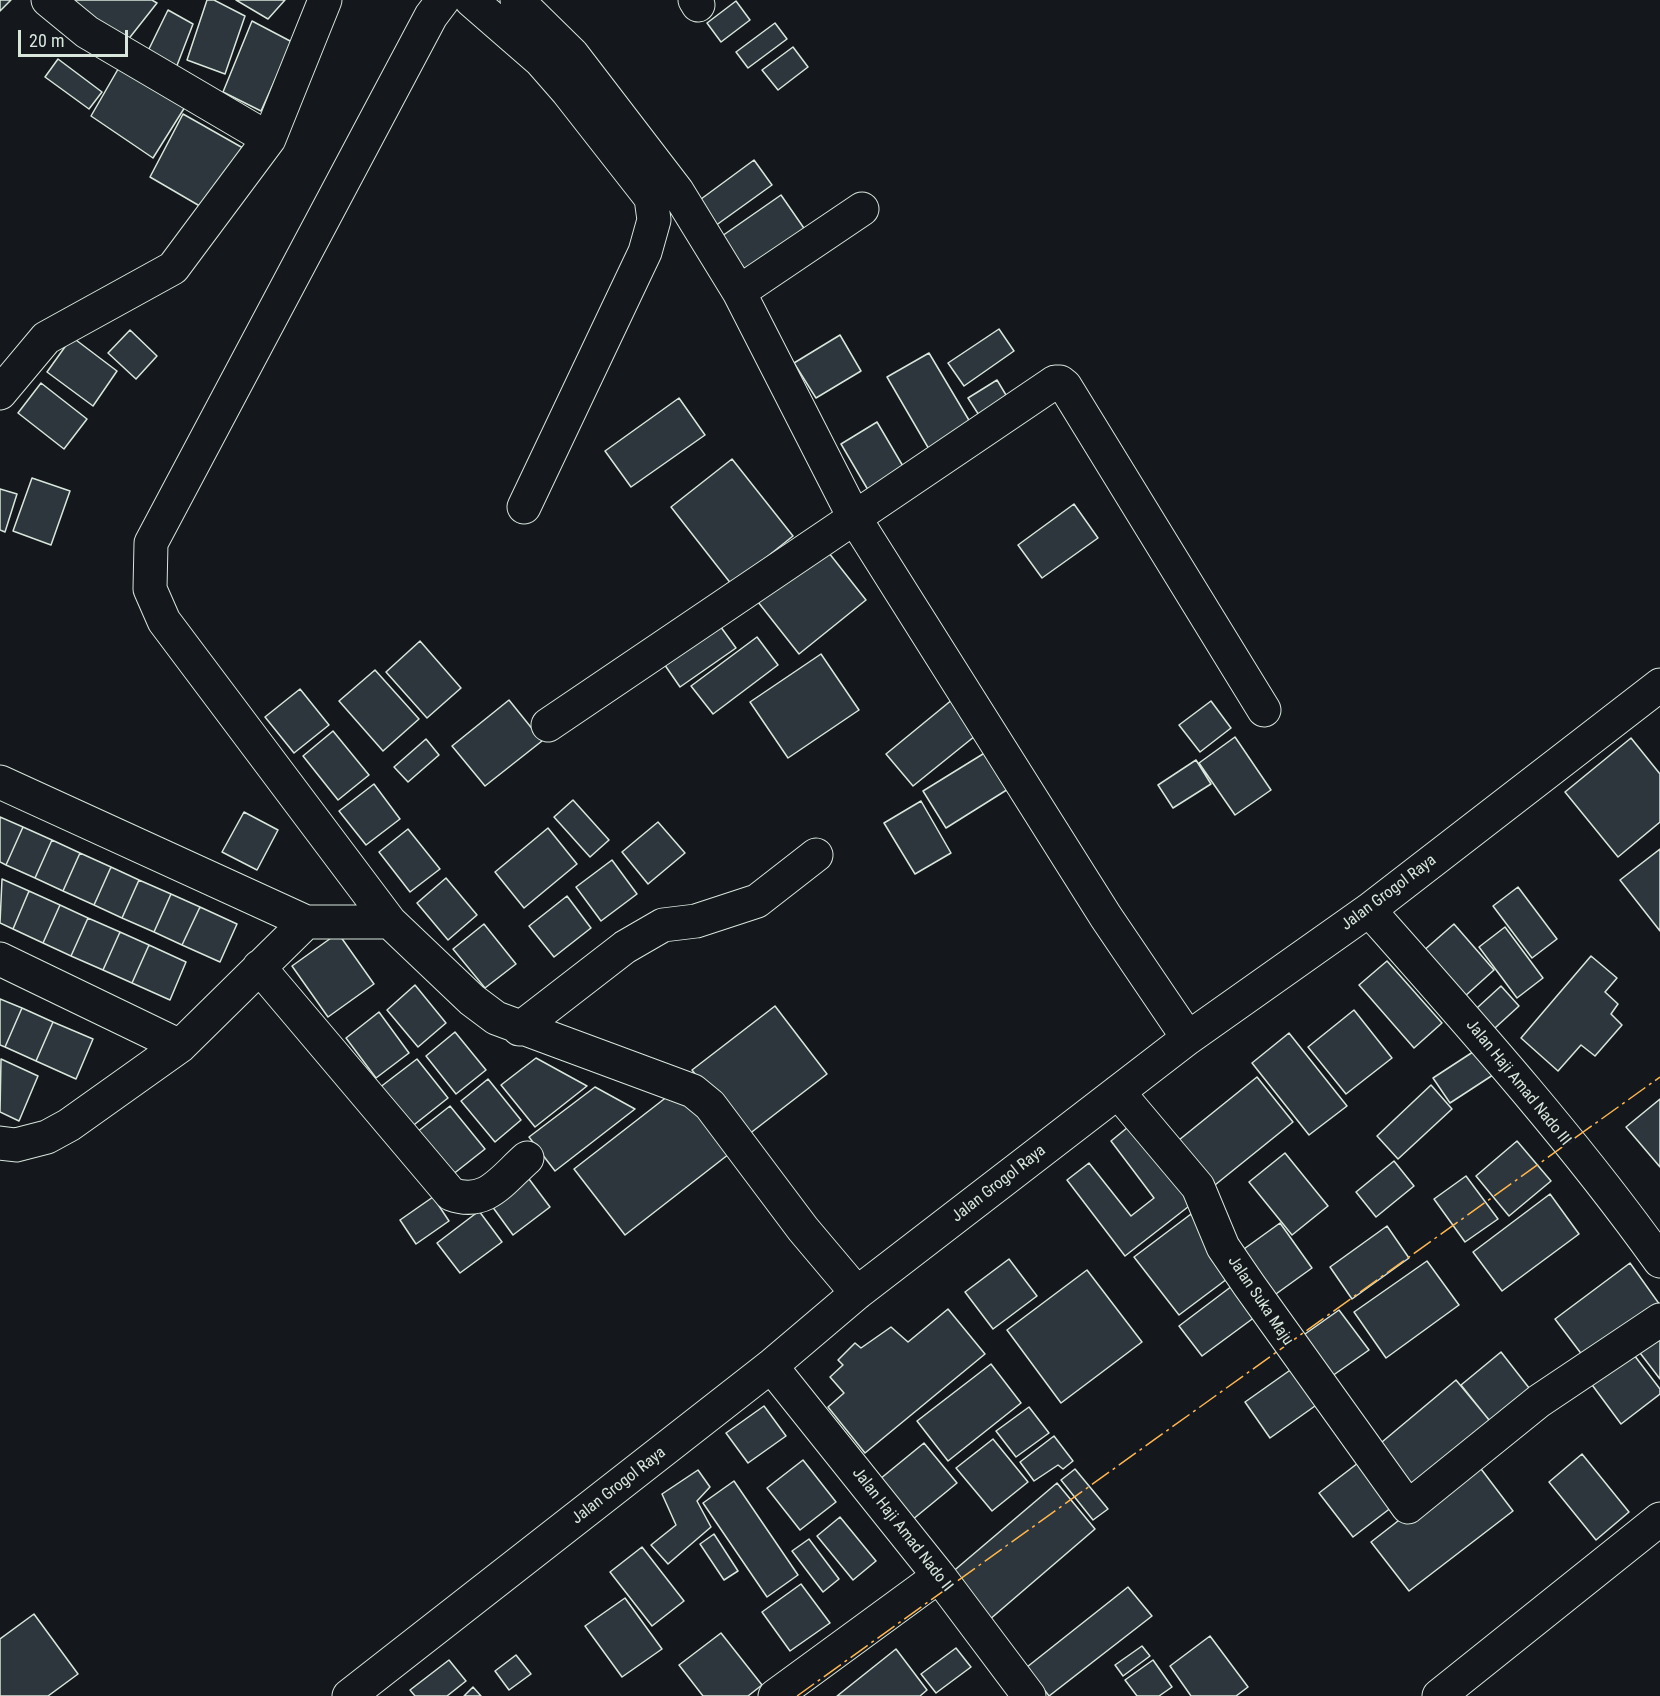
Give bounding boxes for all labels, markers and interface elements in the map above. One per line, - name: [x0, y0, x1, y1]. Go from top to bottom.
- scale bar: [21, 18, 130, 56]
- text: 20 m: [29, 30, 64, 51]
- street label: Jalan Grogol Raya: [1338, 851, 1440, 935]
- street label: Jalan Haji Amad Nado III: [1461, 1016, 1575, 1150]
- street label: Jalan Grogol Raya: [948, 1141, 1050, 1227]
- street label: Jalan Suka Maju: [1223, 1253, 1297, 1349]
- street label: Jalan Grogol Raya: [568, 1443, 670, 1529]
- street label: Jalan Haji Amad Nado II: [848, 1464, 956, 1596]

